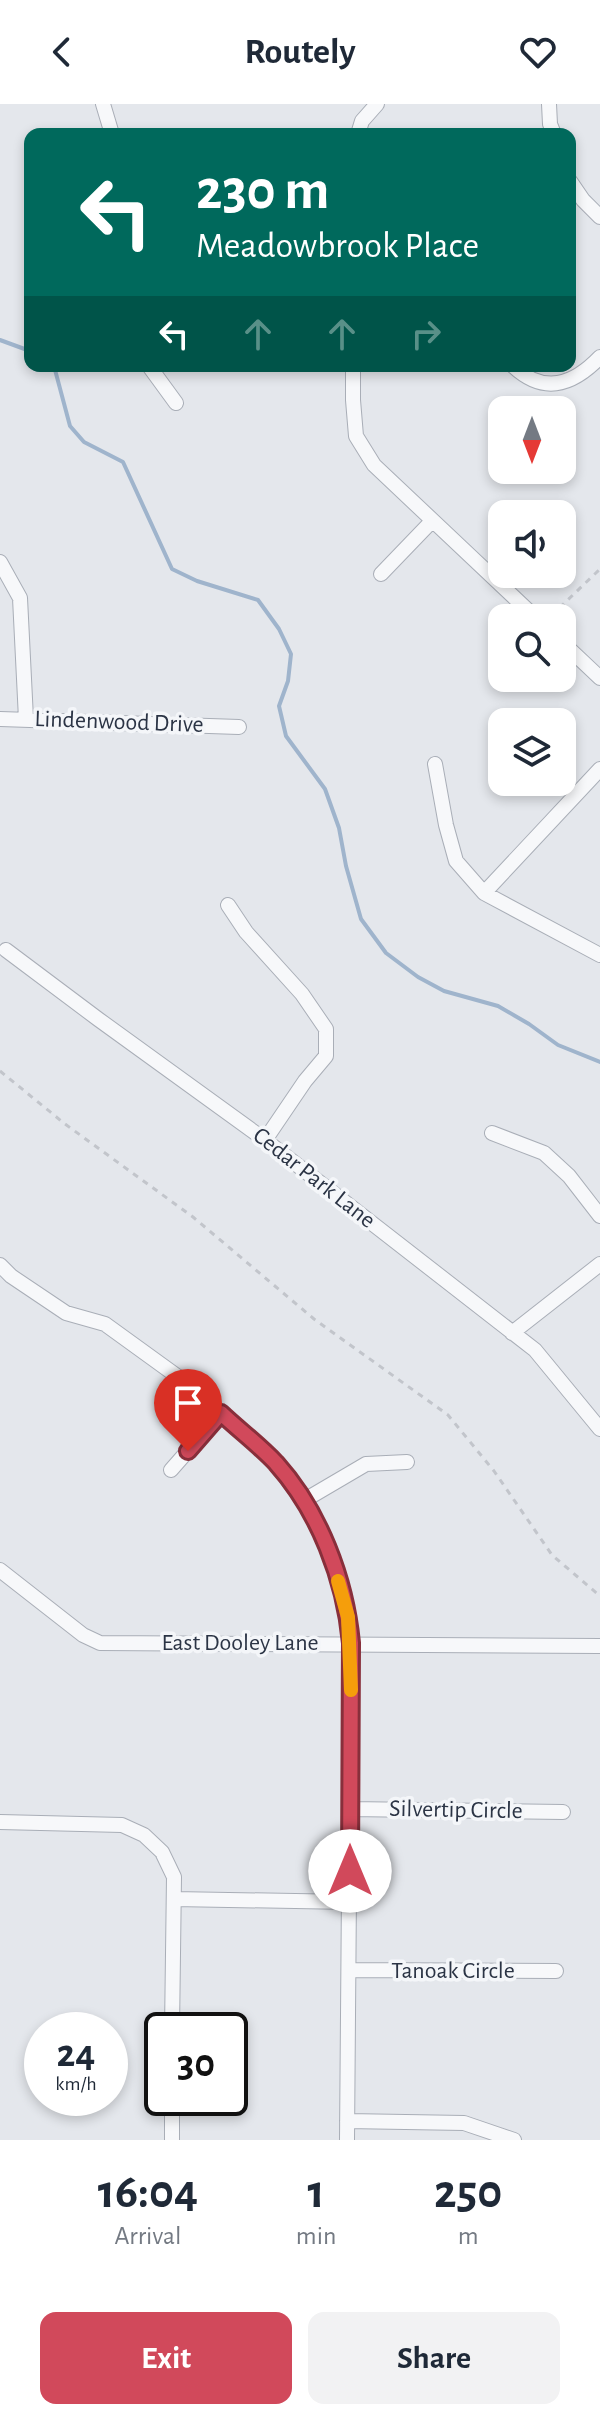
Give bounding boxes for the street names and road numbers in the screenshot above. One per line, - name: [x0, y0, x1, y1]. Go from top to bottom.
- street label: Lindenwood Drive: [34, 707, 204, 737]
- street label: Cedar Park Lane: [248, 1123, 380, 1233]
- street label: East Dooley Lane: [161, 1631, 319, 1655]
- street label: Silvertip Circle: [389, 1797, 523, 1823]
- street label: Tanoak Circle: [391, 1959, 515, 1983]

